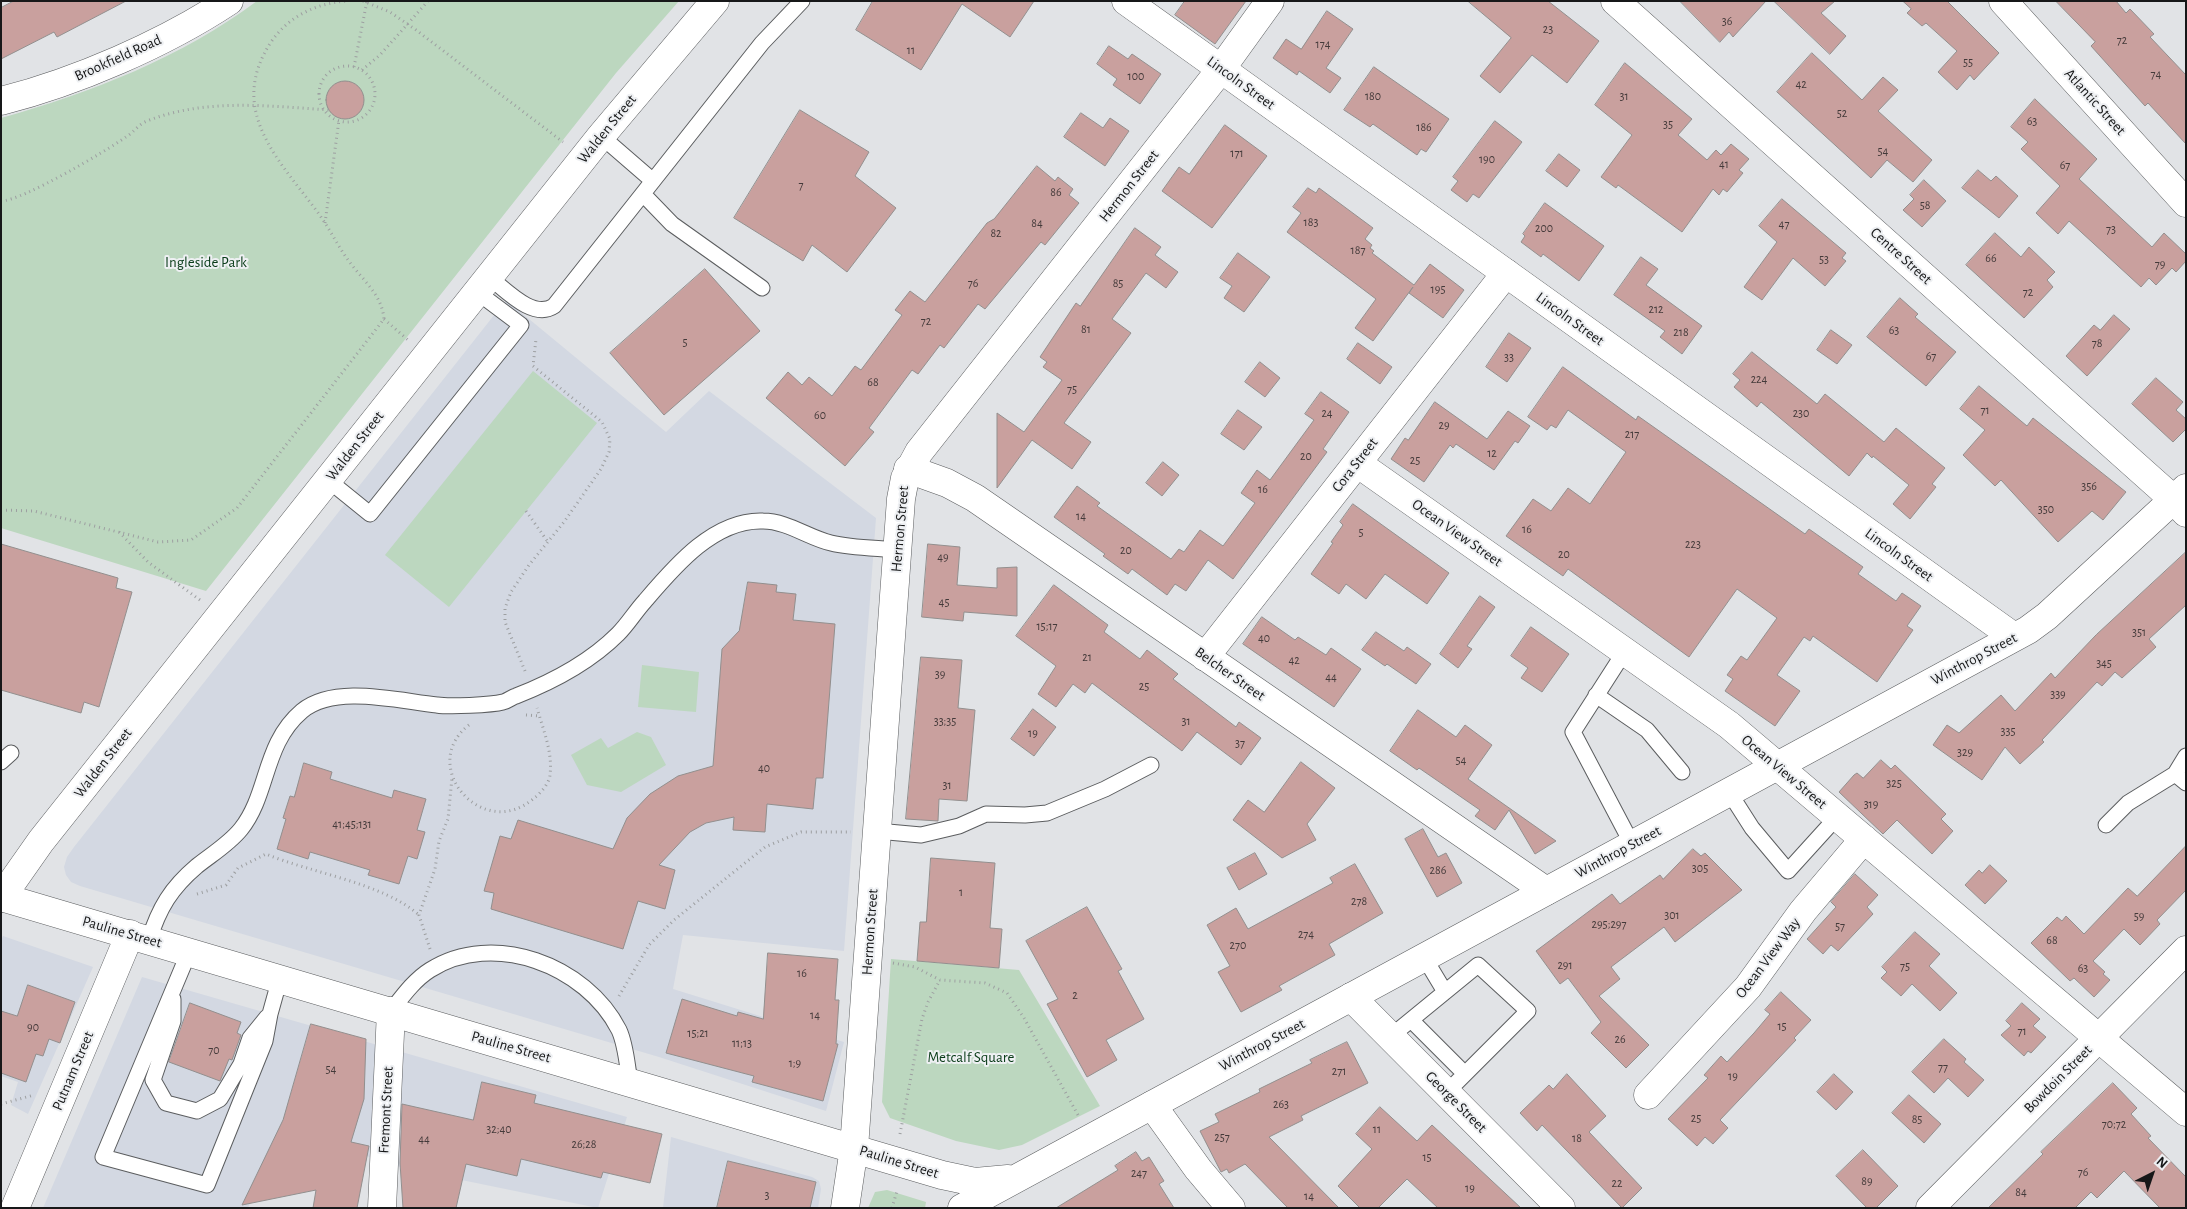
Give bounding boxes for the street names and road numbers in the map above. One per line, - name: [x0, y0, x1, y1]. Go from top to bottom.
- street label: Brookfield Road: [72, 31, 164, 85]
- street label: Lincoln Street: [1203, 52, 1279, 114]
- street label: Atlantic Street: [2060, 65, 2130, 139]
- street label: Walden Street: [574, 91, 640, 167]
- street label: Hermon Street: [1095, 146, 1163, 226]
- street label: Centre Street: [1867, 224, 1935, 288]
- street label: Lincoln Street: [1532, 288, 1608, 350]
- street label: Walden Street: [322, 408, 388, 484]
- street label: Cora Street: [1328, 434, 1382, 496]
- street label: Hermon Street: [887, 485, 913, 573]
- street label: Ocean View Street: [1408, 495, 1506, 571]
- street label: Lincoln Street: [1861, 524, 1937, 586]
- street label: Winthrop Street: [1928, 629, 2020, 689]
- street label: Belcher Street: [1191, 643, 1269, 705]
- street label: Walden Street: [70, 725, 136, 801]
- street label: Ocean View Street: [1738, 731, 1830, 813]
- street label: Winthrop Street: [1572, 822, 1664, 882]
- street label: Hermon Street: [858, 888, 882, 976]
- street label: Pauline Street: [80, 912, 164, 952]
- street label: Ocean View Way: [1732, 914, 1804, 1002]
- street label: Winthrop Street: [1216, 1015, 1308, 1075]
- street label: Pauline Street: [469, 1027, 553, 1067]
- street label: Putnam Street: [48, 1029, 98, 1113]
- street label: Bowdoin Street: [2020, 1041, 2096, 1117]
- street label: Fremont Street: [375, 1066, 397, 1154]
- street label: George Street: [1421, 1067, 1491, 1137]
- street label: Pauline Street: [857, 1141, 941, 1183]

